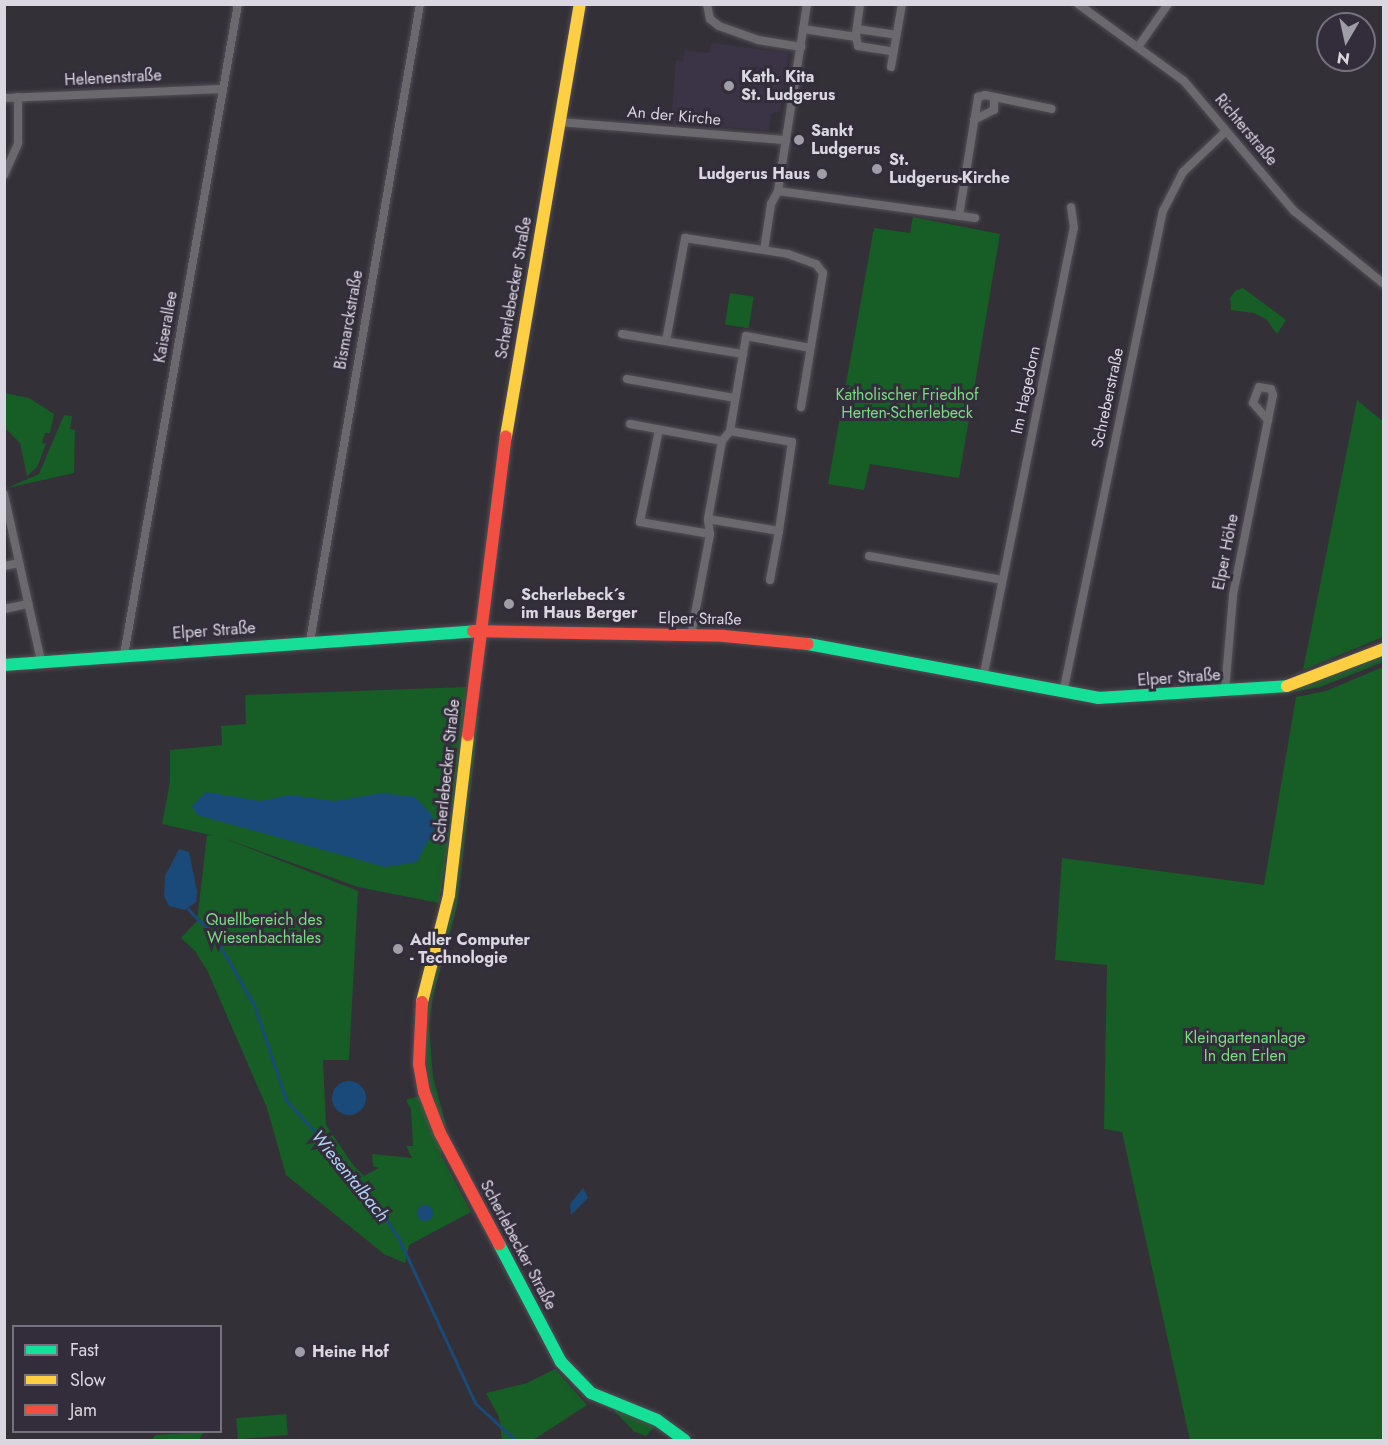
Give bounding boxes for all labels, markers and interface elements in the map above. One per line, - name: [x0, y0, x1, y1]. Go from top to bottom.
- north arrow: [1316, 12, 1376, 72]
- text: N: [1335, 46, 1351, 71]
- street label: Helenenstraße: [64, 66, 162, 90]
- place label: Kath. Kita St. Ludgerus: [741, 67, 835, 105]
- marker: Kath. Kita St. Ludgerus: [722, 79, 736, 93]
- street label: Richterstraße: [1211, 90, 1281, 170]
- street label: An der Kirche: [626, 102, 722, 130]
- place label: Sankt Ludgerus: [811, 121, 880, 159]
- marker: Sankt Ludgerus: [792, 133, 806, 147]
- place label: St. Ludgerus-Kirche: [889, 150, 1010, 188]
- marker: St. Ludgerus-Kirche: [870, 162, 884, 176]
- place label: Ludgerus Haus: [698, 164, 810, 184]
- marker: Ludgerus Haus: [815, 167, 829, 181]
- street label: Scherlebecker Straße: [492, 215, 536, 361]
- street label: Bismarckstraße: [331, 269, 367, 371]
- street label: Kaiserallee: [150, 290, 182, 364]
- street label: Im Hagedorn: [1007, 344, 1045, 436]
- street label: Schreberstraße: [1088, 346, 1128, 450]
- park label: Katholischer Friedhof Herten-Scherlebeck: [836, 385, 978, 423]
- street label: Elper Höhe: [1209, 512, 1243, 592]
- place label: Scherlebeck´s im Haus Berger: [521, 585, 637, 623]
- marker: Scherlebeck´s im Haus Berger: [502, 597, 516, 611]
- street label: Elper Straße: [658, 609, 742, 629]
- street label: Elper Straße: [172, 619, 256, 643]
- street label: Elper Straße: [1137, 666, 1221, 690]
- street label: Scherlebecker Straße: [430, 698, 464, 844]
- park label: Quellbereich des Wiesenbachtales: [206, 910, 322, 948]
- place label: Adler Computer - Technologie: [410, 930, 530, 968]
- marker: Adler Computer - Technologie: [391, 942, 405, 956]
- park label: Kleingartenanlage In den Erlen: [1184, 1028, 1306, 1066]
- water label: Wiesentalbach: [306, 1126, 394, 1226]
- street label: Scherlebecker Straße: [476, 1177, 560, 1313]
- legend: [12, 1325, 222, 1433]
- text: Fast: [70, 1337, 99, 1363]
- place label: Heine Hof: [312, 1342, 389, 1362]
- marker: Heine Hof: [293, 1345, 307, 1359]
- text: Slow: [70, 1367, 106, 1393]
- text: Jam: [70, 1397, 97, 1423]

